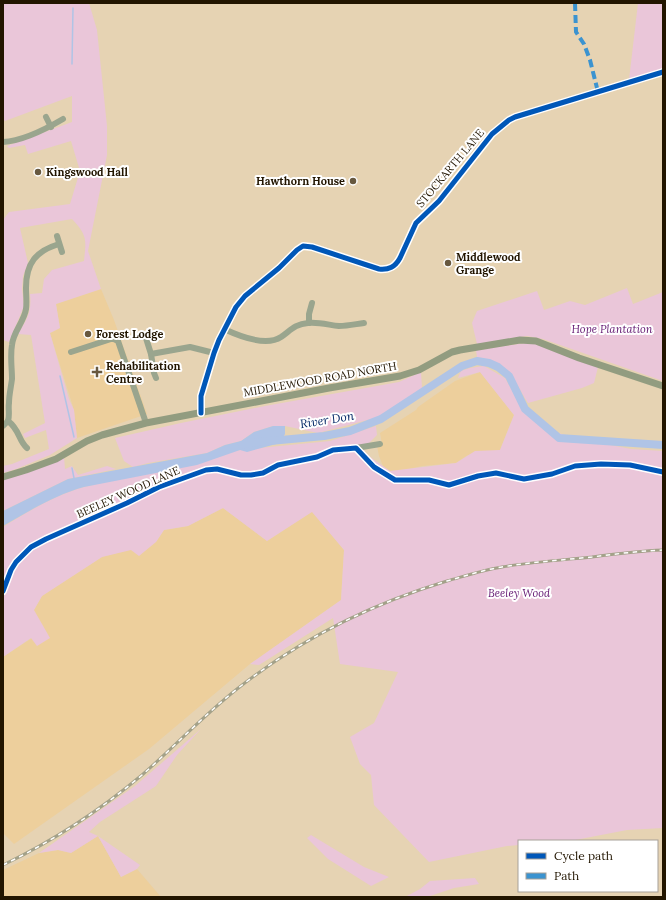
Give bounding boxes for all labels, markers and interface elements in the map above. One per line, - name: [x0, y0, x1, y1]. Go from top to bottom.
- street label: STOCKARTH LANE: [413, 126, 487, 210]
- place label: Kingswood Hall: [46, 165, 128, 179]
- marker: Kingswood Hall: [33, 167, 43, 177]
- place label: Hawthorn House: [256, 174, 345, 188]
- marker: Hawthorn House: [348, 176, 358, 186]
- place label: Middlewood Grange: [456, 250, 521, 277]
- marker: Middlewood Grange: [443, 258, 453, 268]
- park label: Hope Plantation: [571, 322, 653, 336]
- place label: Forest Lodge: [96, 327, 163, 341]
- marker: Forest Lodge: [83, 329, 93, 339]
- place label: Rehabilitation Centre: [106, 359, 180, 386]
- street label: MIDDLEWOOD ROAD NORTH: [242, 359, 398, 399]
- marker: Rehabilitation Centre: [91, 366, 103, 378]
- water label: River Don: [299, 408, 356, 431]
- street label: BEELEY WOOD LANE: [74, 463, 182, 521]
- park label: Beeley Wood: [488, 586, 551, 600]
- legend: [518, 840, 658, 892]
- text: Cycle path: [554, 848, 613, 863]
- text: Path: [554, 868, 579, 883]

